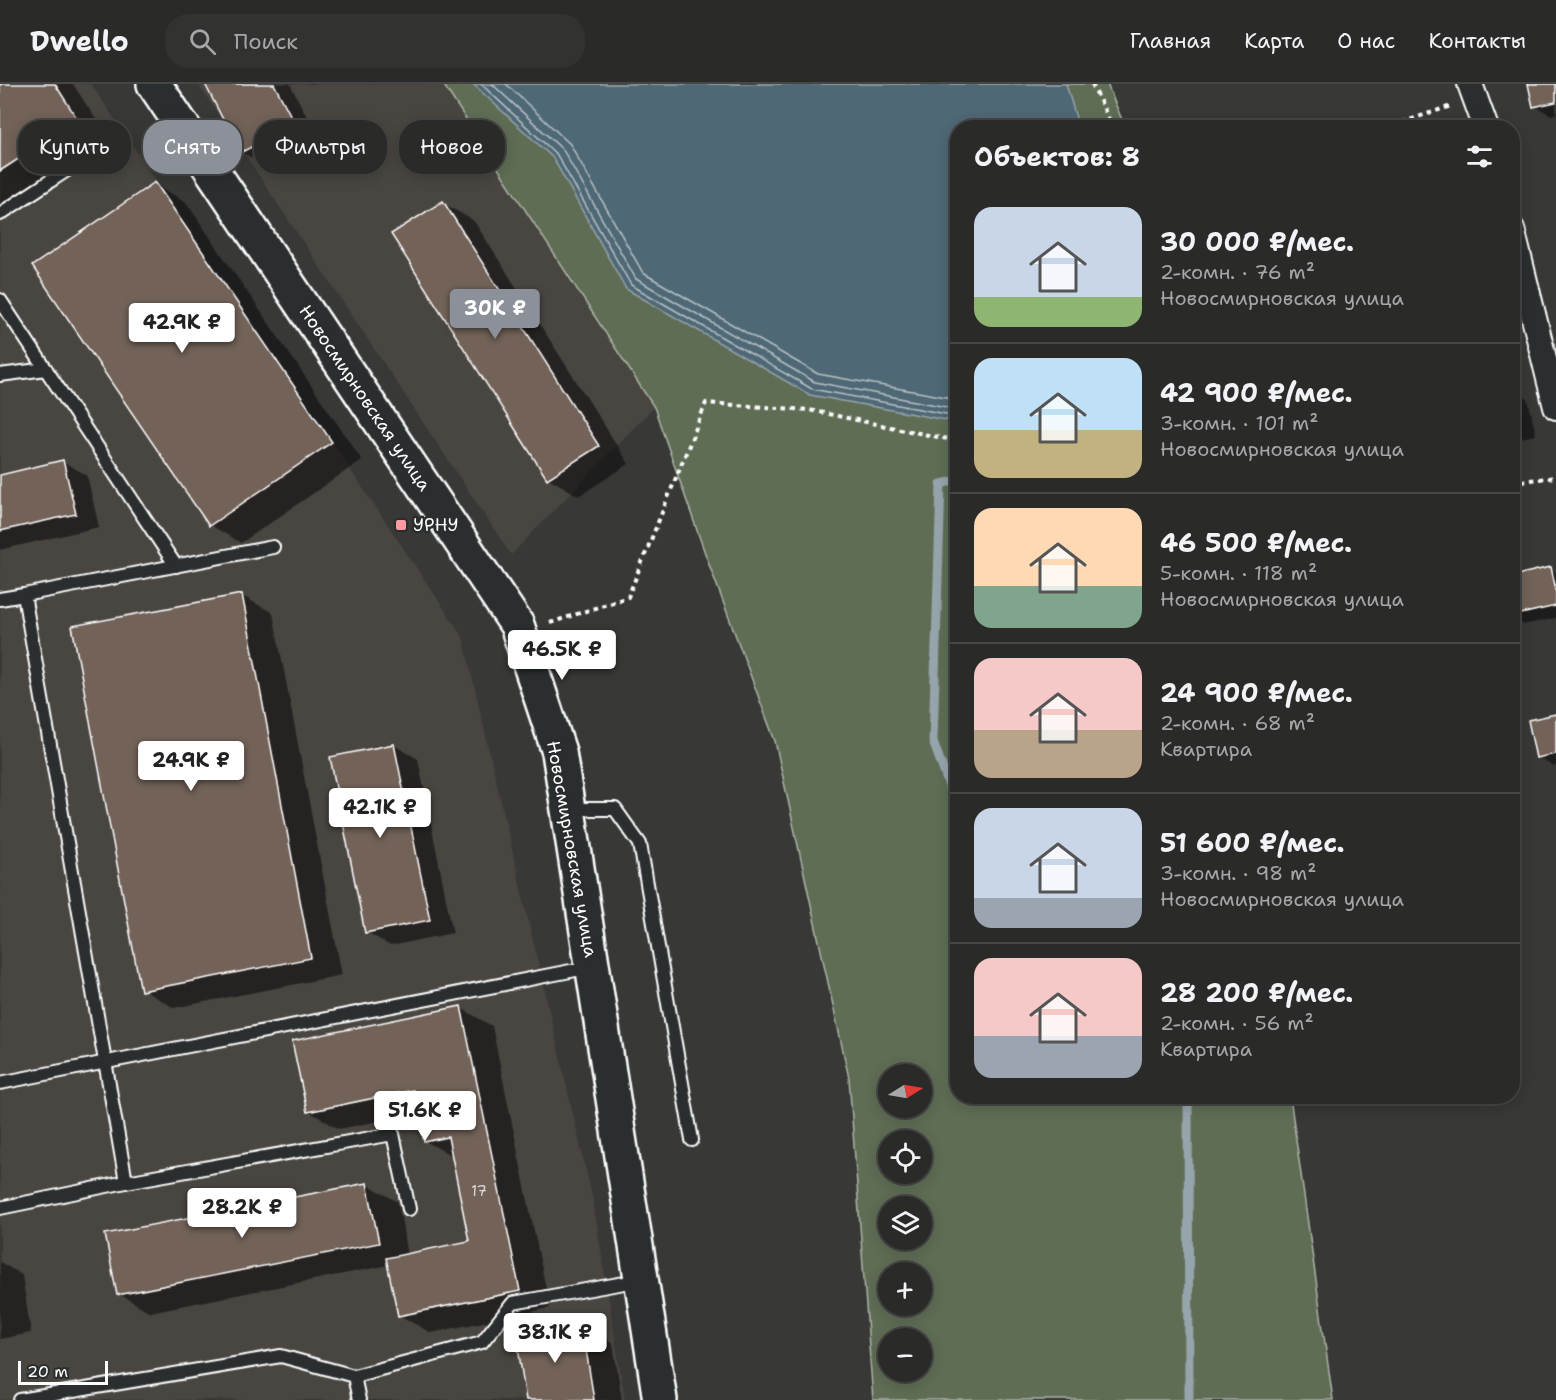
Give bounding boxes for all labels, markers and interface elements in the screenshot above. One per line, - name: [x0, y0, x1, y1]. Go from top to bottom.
- search box: [165, 14, 585, 68]
- text: Dwello: [30, 22, 129, 60]
- icon: search: [186, 25, 219, 58]
- text: Поиск: [234, 27, 298, 56]
- text: Главная: [1130, 27, 1211, 55]
- text: Карта: [1244, 27, 1304, 55]
- text: О нас: [1337, 27, 1395, 55]
- text: Контакты: [1428, 27, 1526, 55]
- chip: Купить: [18, 120, 131, 174]
- chip: Снять: [143, 120, 242, 174]
- chip: Фильтры: [254, 120, 387, 174]
- chip: Новое: [399, 120, 505, 174]
- text: Объектов: 8: [974, 139, 1140, 174]
- icon: filters: [1463, 140, 1496, 173]
- text: 30 000 ₽/мес.: [1160, 224, 1354, 259]
- icon: home: [1022, 231, 1094, 303]
- text: 2-комн. · 76 m²: [1160, 259, 1315, 285]
- text: Новосмирновская улица: [1160, 285, 1404, 311]
- pin: 30K ₽: [453, 289, 537, 340]
- text: 30K ₽: [464, 295, 526, 321]
- street label: Новосмирновская улица: [294, 300, 436, 496]
- pin: 42.9K ₽: [127, 303, 237, 354]
- text: 42.9K ₽: [143, 309, 221, 335]
- text: 42 900 ₽/мес.: [1160, 375, 1353, 410]
- icon: home: [1022, 382, 1094, 454]
- text: 3-комн. · 101 m²: [1160, 410, 1318, 436]
- text: Новосмирновская улица: [1160, 436, 1404, 462]
- place label: УРНУ: [413, 513, 459, 537]
- marker: УРНУ: [394, 518, 408, 532]
- text: 46 500 ₽/мес.: [1160, 525, 1352, 560]
- icon: home: [1022, 532, 1094, 604]
- text: 5-комн. · 118 m²: [1160, 560, 1317, 586]
- text: Новосмирновская улица: [1160, 586, 1404, 612]
- pin: 46.5K ₽: [507, 630, 617, 681]
- text: 46.5K ₽: [522, 636, 602, 662]
- text: 24 900 ₽/мес.: [1160, 675, 1353, 710]
- icon: home: [1022, 682, 1094, 754]
- text: 2-комн. · 68 m²: [1160, 710, 1315, 736]
- text: Квартира: [1160, 736, 1252, 762]
- street label: Новосмирновская улица: [541, 739, 603, 959]
- pin: 24.9K ₽: [136, 741, 246, 792]
- text: 24.9K ₽: [152, 747, 230, 773]
- pin: 42.1K ₽: [325, 788, 435, 839]
- text: 42.1K ₽: [343, 794, 417, 820]
- text: 51 600 ₽/мес.: [1160, 825, 1345, 860]
- icon: home: [1022, 832, 1094, 904]
- text: 3-комн. · 98 m²: [1160, 860, 1317, 886]
- text: Новосмирновская улица: [1160, 886, 1404, 912]
- text: 28 200 ₽/мес.: [1160, 975, 1353, 1010]
- icon: home: [1022, 982, 1094, 1054]
- text: 2-комн. · 56 m²: [1160, 1010, 1314, 1036]
- text: Квартира: [1160, 1036, 1252, 1062]
- north arrow: [878, 1064, 932, 1118]
- map controls: [878, 1064, 932, 1382]
- pin: 51.6K ₽: [370, 1091, 480, 1142]
- text: 51.6K ₽: [388, 1097, 462, 1123]
- button: locate: [878, 1130, 932, 1184]
- house number: 17: [471, 1181, 487, 1201]
- pin: 28.2K ₽: [187, 1188, 297, 1239]
- text: 28.2K ₽: [201, 1194, 283, 1220]
- button: layers: [878, 1196, 932, 1250]
- button: +: [878, 1262, 932, 1316]
- pin: 38.1K ₽: [500, 1313, 610, 1364]
- text: 38.1K ₽: [518, 1319, 592, 1345]
- button: −: [878, 1328, 932, 1382]
- scale bar: [18, 1358, 108, 1386]
- text: 20 m: [27, 1361, 68, 1382]

